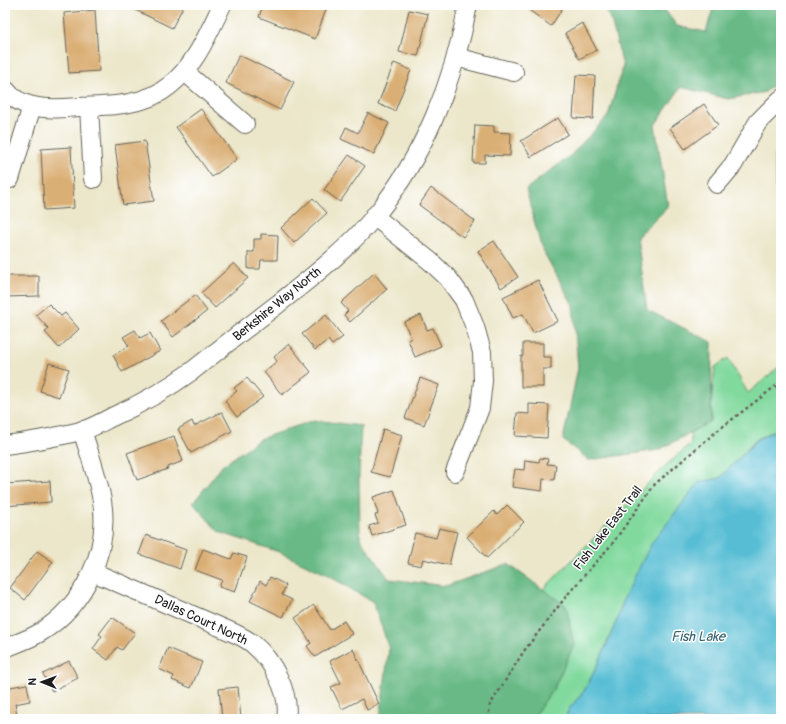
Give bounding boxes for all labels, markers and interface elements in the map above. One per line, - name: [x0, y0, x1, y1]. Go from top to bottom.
- street label: Berkshire Way North: [230, 263, 324, 345]
- street label: Fish Lake East Trail: [570, 483, 646, 573]
- street label: Dallas Court North: [152, 591, 250, 649]
- water label: Fish Lake: [671, 628, 727, 645]
- north arrow: [22, 662, 62, 702]
- text: N: [26, 677, 39, 686]

